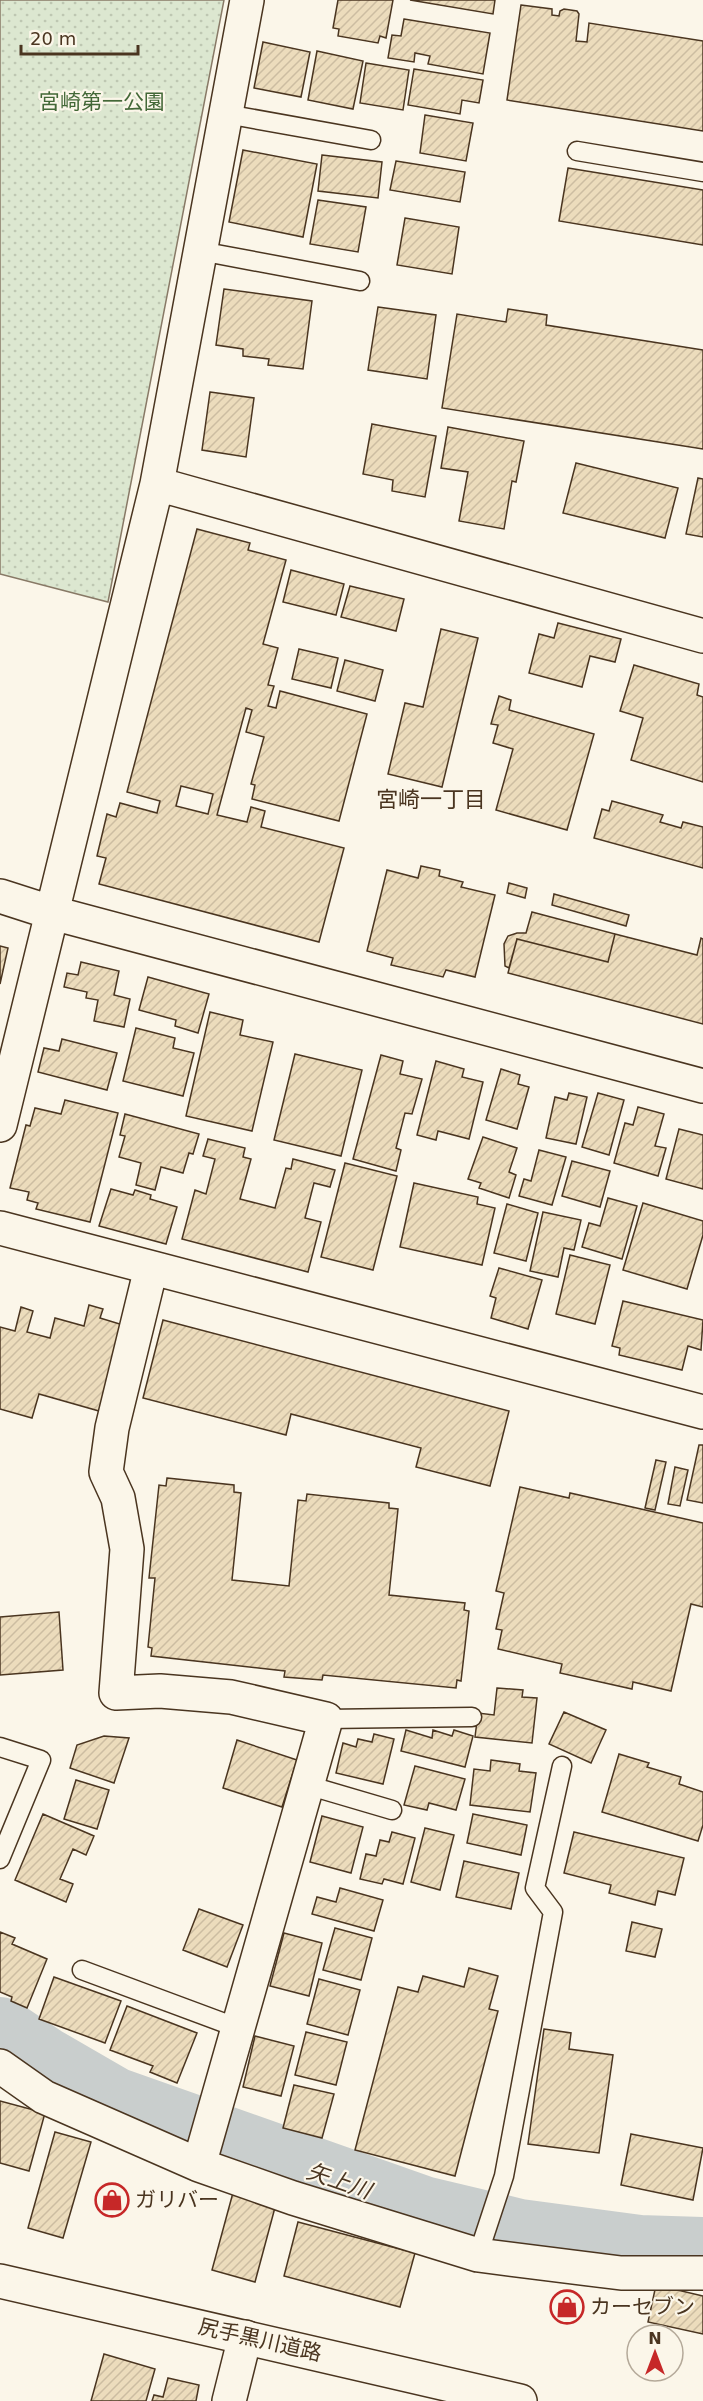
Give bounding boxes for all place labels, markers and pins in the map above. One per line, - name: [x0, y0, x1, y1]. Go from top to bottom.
- shop icon: ガリバー: [94, 2182, 130, 2218]
- place label: ガリバー: [135, 2188, 219, 2212]
- shop icon: カーセブン: [549, 2289, 585, 2325]
- place label: カーセブン: [590, 2295, 695, 2319]

